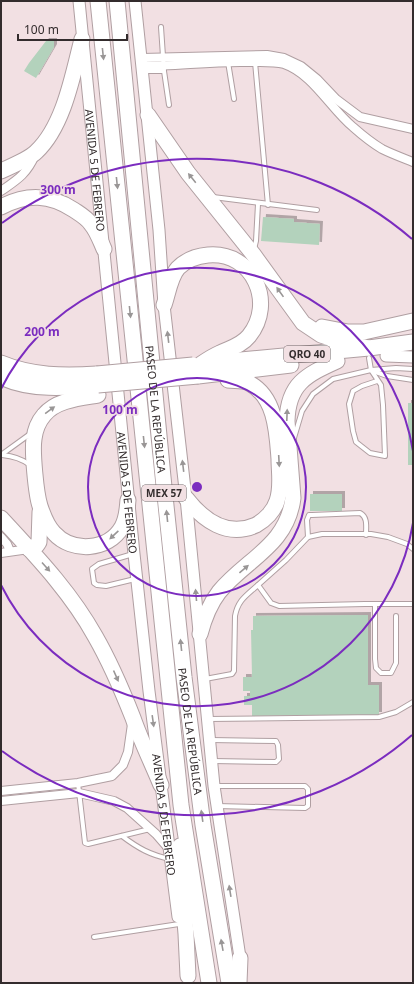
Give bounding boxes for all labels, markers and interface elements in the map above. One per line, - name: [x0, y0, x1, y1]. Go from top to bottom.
- scale bar: [18, 16, 127, 42]
- text: 100 m: [24, 21, 59, 38]
- one-way arrow: [100, 48, 107, 60]
- street label: AVENIDA 5 DE FEBRERO: [82, 108, 109, 232]
- one-way arrow: [187, 172, 196, 183]
- one-way arrow: [114, 177, 120, 189]
- text: 300 m: [40, 181, 76, 198]
- one-way arrow: [276, 286, 284, 297]
- one-way arrow: [127, 306, 133, 318]
- text: 200 m: [24, 323, 60, 340]
- one-way arrow: [165, 331, 171, 343]
- street label: PASEO DE LA REPÚBLICA: [143, 345, 170, 474]
- road number: QRO 40: [284, 346, 330, 362]
- text: 100 m: [102, 401, 138, 418]
- one-way arrow: [45, 406, 56, 414]
- one-way arrow: [284, 408, 291, 421]
- street label: AVENIDA 5 DE FEBRERO: [114, 431, 141, 554]
- one-way arrow: [140, 436, 147, 448]
- one-way arrow: [275, 455, 282, 467]
- one-way arrow: [179, 460, 186, 472]
- centre of rings: [190, 480, 204, 494]
- road number: MEX 57: [142, 485, 186, 501]
- one-way arrow: [164, 510, 170, 522]
- one-way arrow: [109, 530, 119, 540]
- one-way arrow: [41, 562, 51, 572]
- one-way arrow: [239, 564, 250, 573]
- one-way arrow: [193, 589, 199, 601]
- one-way arrow: [177, 639, 184, 652]
- street label: PASEO DE LA REPÚBLICA: [176, 667, 207, 797]
- one-way arrow: [113, 671, 119, 682]
- one-way arrow: [150, 715, 156, 727]
- street label: AVENIDA 5 DE FEBRERO: [150, 753, 180, 876]
- one-way arrow: [199, 810, 205, 822]
- one-way arrow: [227, 885, 233, 897]
- one-way arrow: [219, 938, 225, 951]

